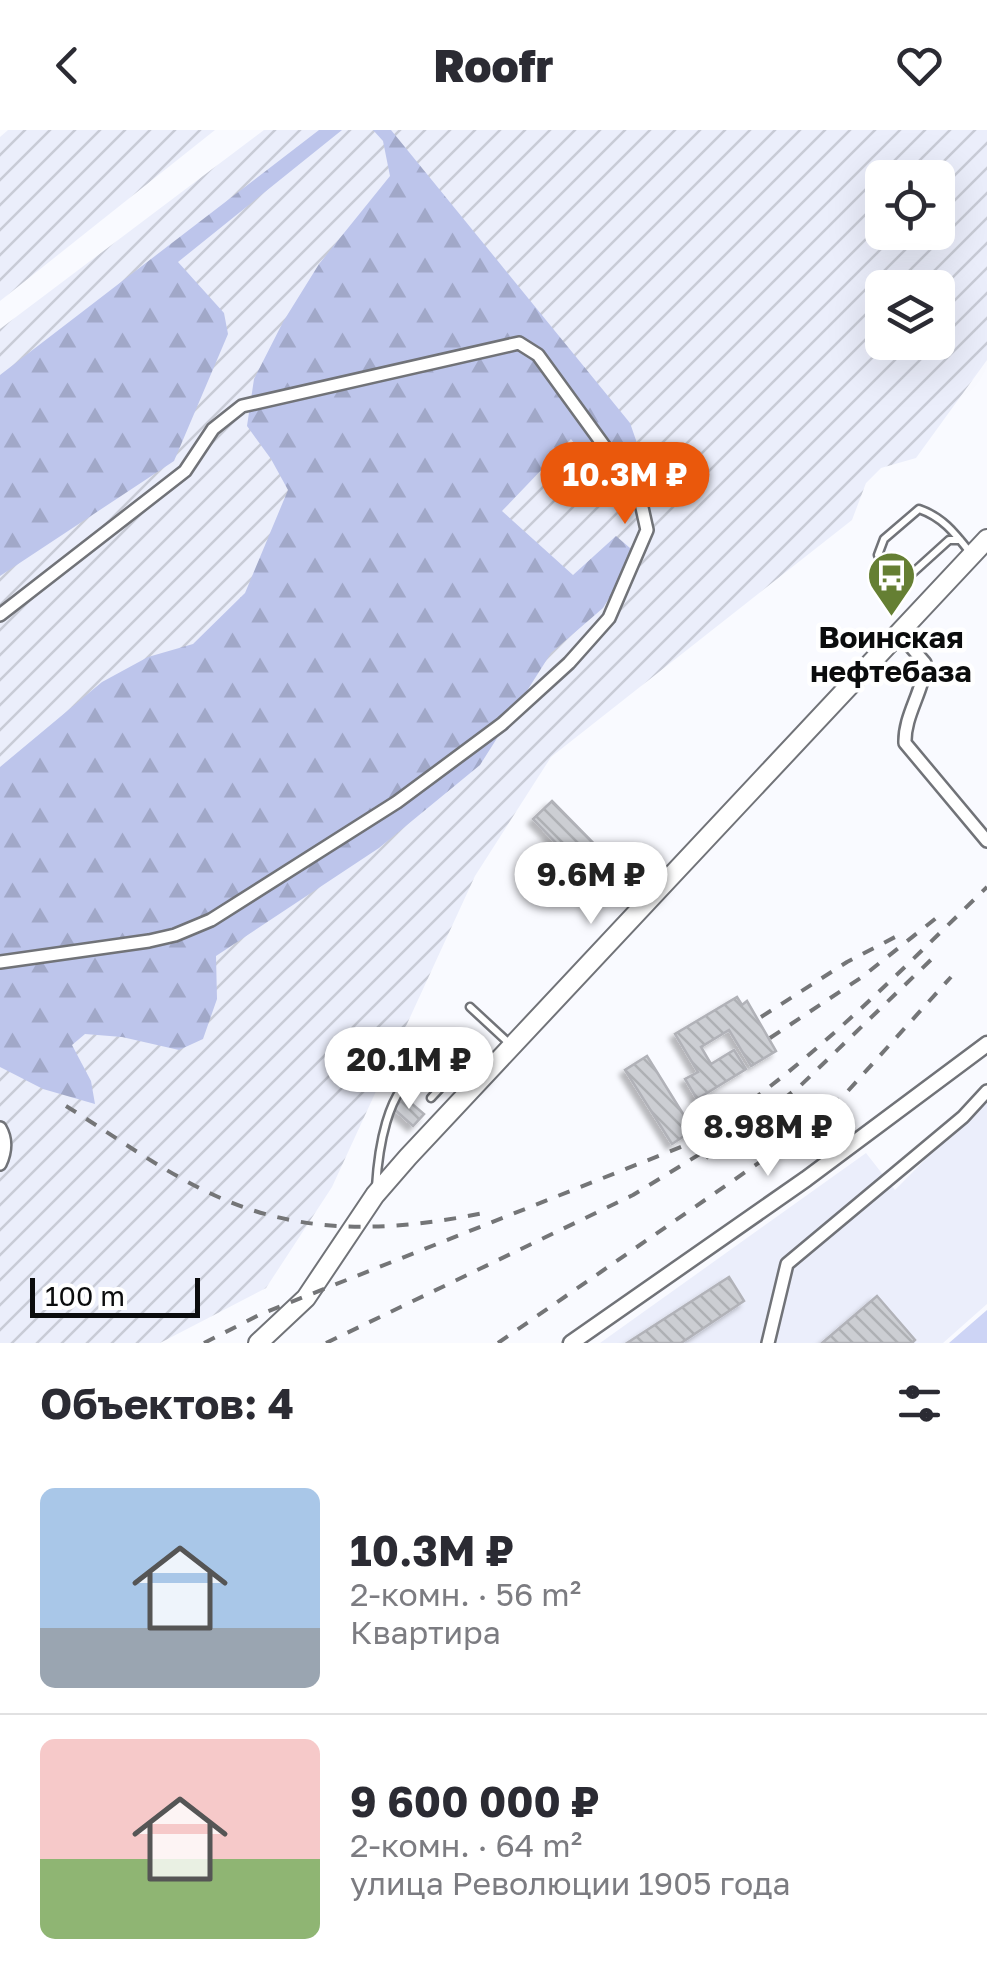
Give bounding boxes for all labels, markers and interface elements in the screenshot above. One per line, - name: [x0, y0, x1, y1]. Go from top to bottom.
- icon: back: [40, 38, 95, 93]
- text: Roofr: [434, 38, 553, 92]
- icon: heart: [892, 38, 947, 93]
- map controls: [865, 160, 955, 360]
- button: locate: [865, 160, 955, 250]
- button: layers: [865, 270, 955, 360]
- pin: 10.3M ₽: [533, 442, 717, 527]
- text: 10.3M ₽: [562, 455, 688, 493]
- bus stop icon: Воинская нефтебаза: [865, 550, 917, 618]
- place label: Воинская нефтебаза: [810, 619, 972, 689]
- pin: 9.6M ₽: [510, 842, 672, 927]
- text: 9.6M ₽: [537, 855, 645, 893]
- pin: 20.1M ₽: [317, 1027, 501, 1112]
- text: 20.1M ₽: [346, 1040, 472, 1078]
- pin: 8.98M ₽: [676, 1094, 860, 1179]
- text: 8.98M ₽: [703, 1107, 833, 1145]
- scale bar: [30, 1273, 200, 1318]
- text: 100 m: [45, 1279, 125, 1312]
- icon: filters: [892, 1376, 947, 1431]
- text: Объектов: 4: [40, 1378, 294, 1428]
- text: 10.3M ₽: [350, 1525, 514, 1575]
- icon: home: [120, 1528, 240, 1648]
- text: 2-комн. · 56 m²: [350, 1575, 581, 1613]
- text: Квартира: [350, 1613, 501, 1651]
- text: 9 600 000 ₽: [350, 1776, 600, 1826]
- icon: home: [120, 1779, 240, 1899]
- text: 2-комн. · 64 m²: [350, 1826, 582, 1864]
- text: улица Революции 1905 года: [350, 1864, 791, 1902]

